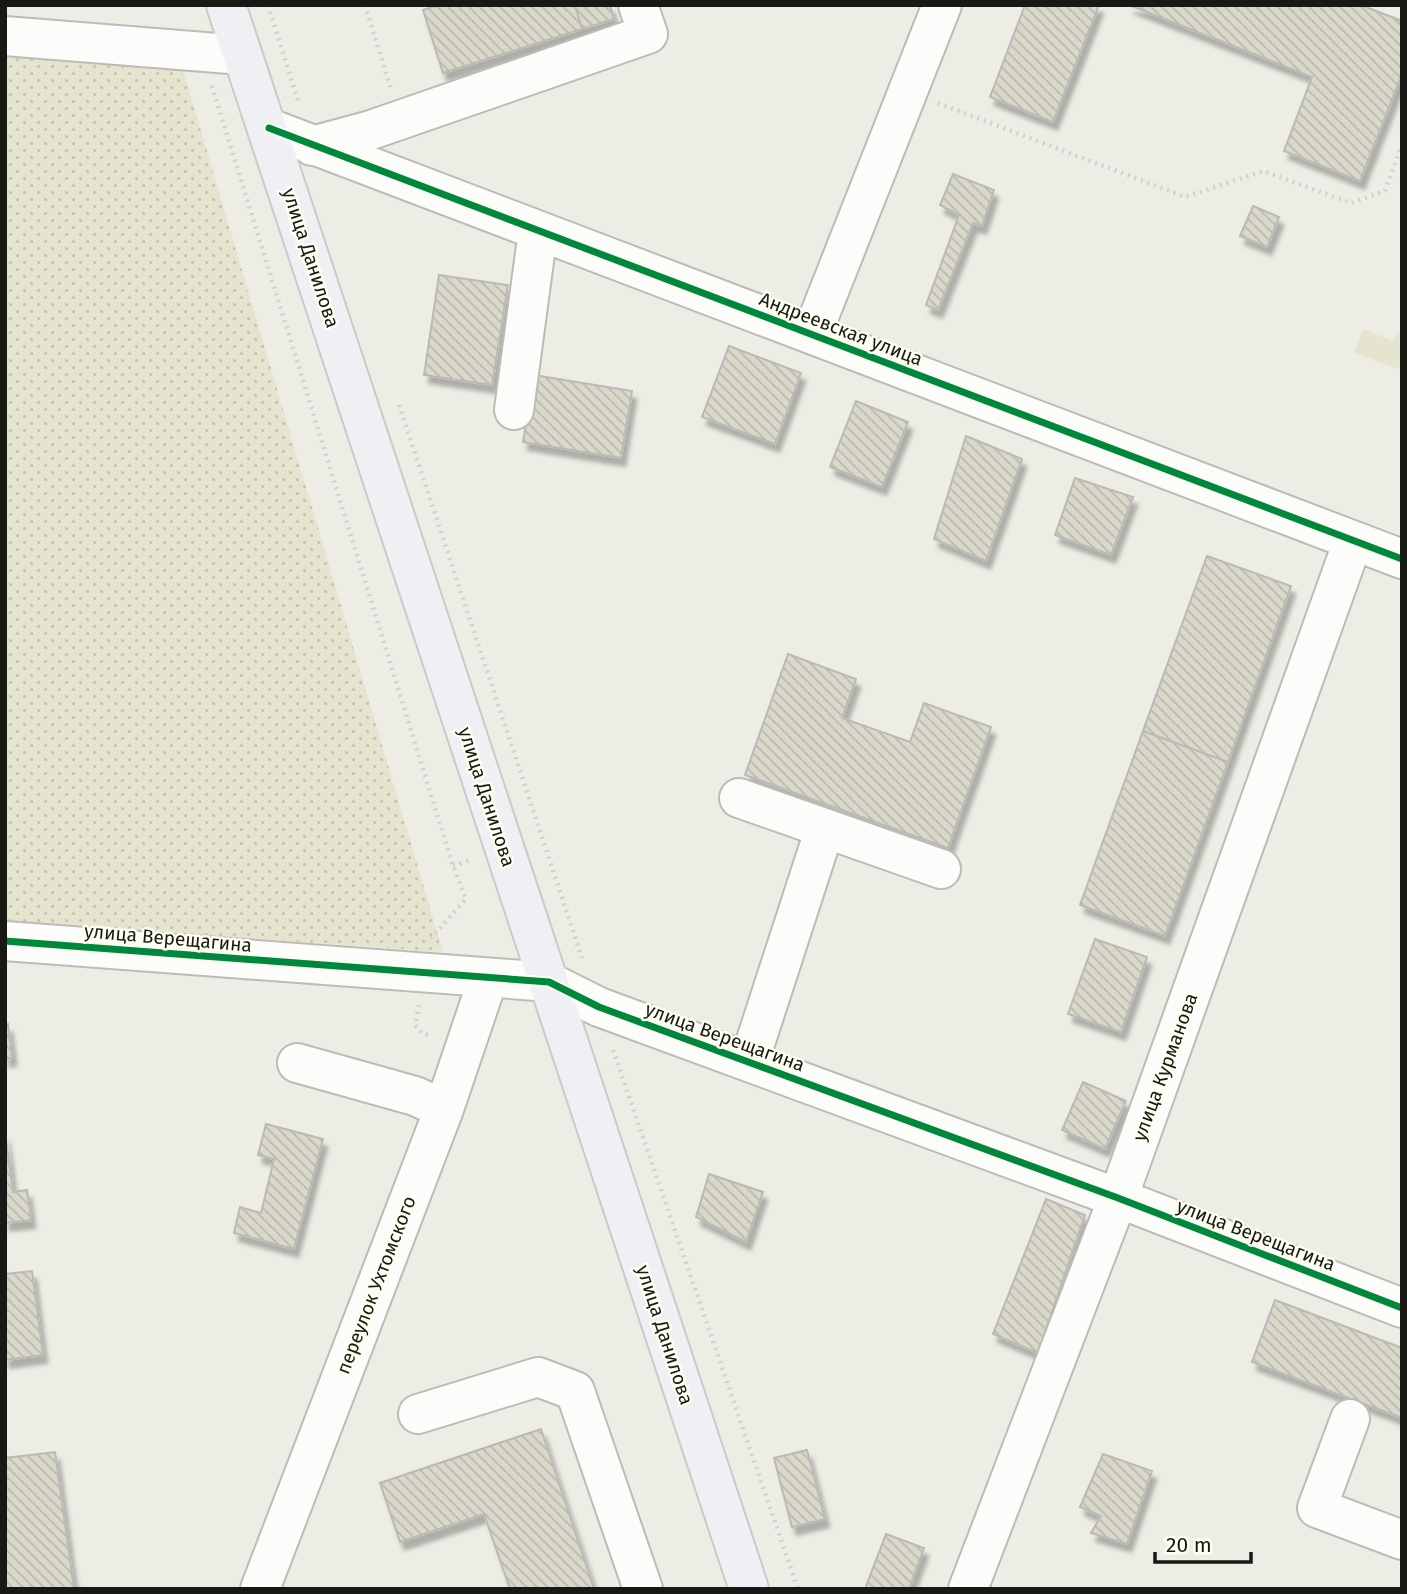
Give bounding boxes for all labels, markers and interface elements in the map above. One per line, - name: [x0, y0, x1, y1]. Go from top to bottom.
- street label: улица Данилова: [278, 185, 344, 331]
- street label: Андреевская улица: [756, 287, 926, 371]
- street label: улица Данилова: [454, 724, 520, 870]
- street label: улица Верещагина: [83, 919, 253, 957]
- street label: улица Курманова: [1128, 990, 1202, 1144]
- street label: улица Верещагина: [642, 997, 808, 1077]
- street label: переулок Ухтомского: [331, 1193, 421, 1377]
- street label: улица Верещагина: [1173, 1194, 1339, 1276]
- street label: улица Данилова: [632, 1262, 698, 1408]
- scale bar: [1155, 1520, 1251, 1564]
- text: 20 m: [1166, 1532, 1212, 1558]

